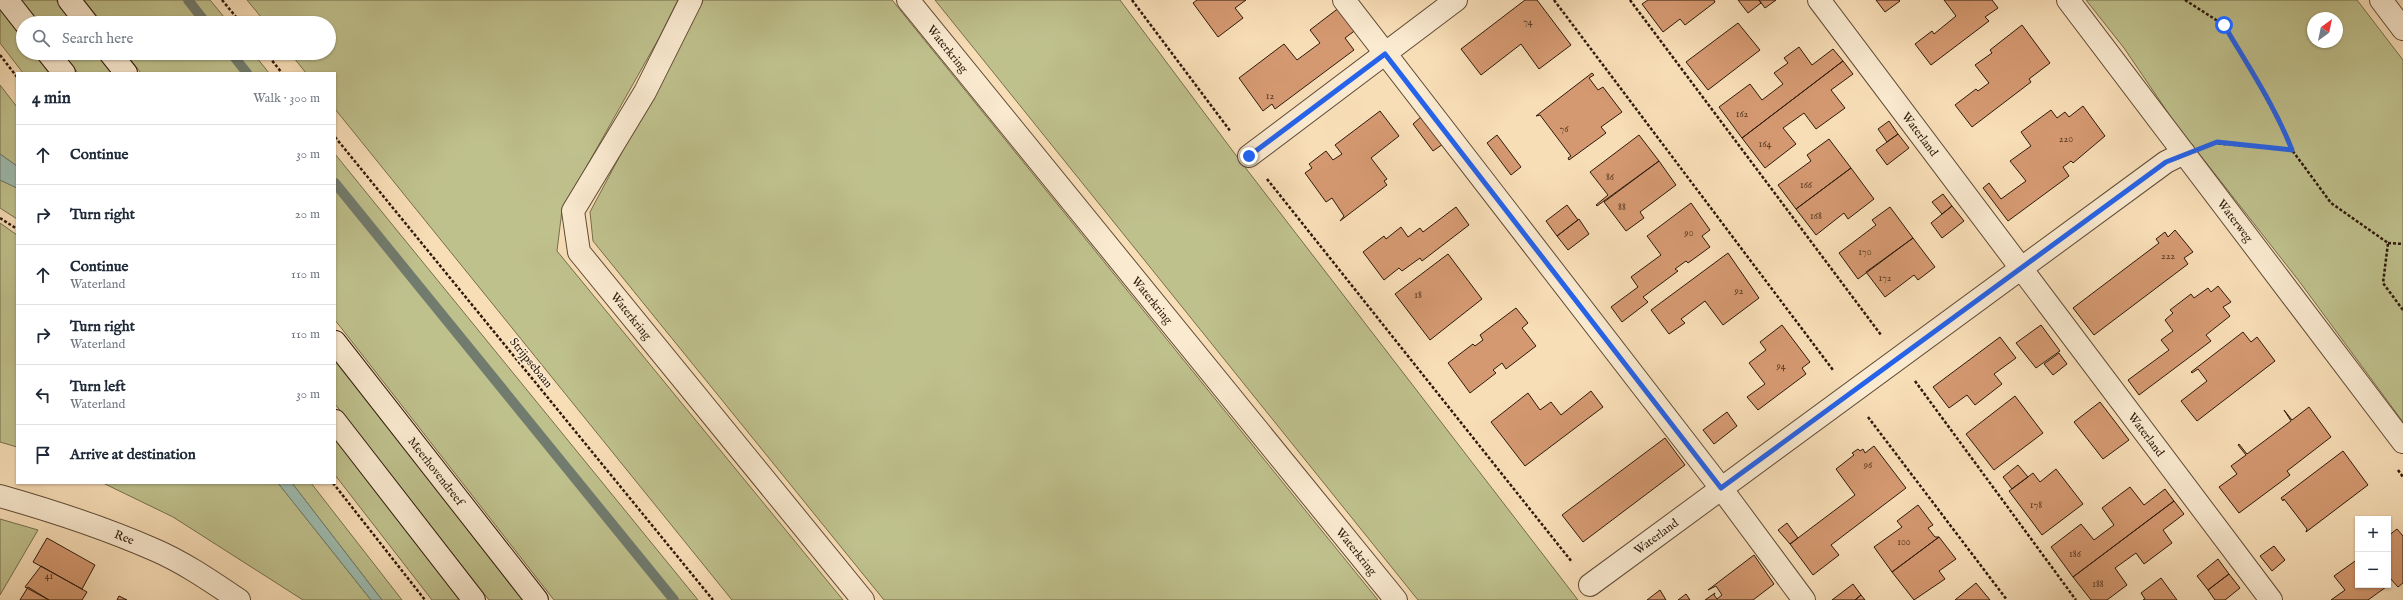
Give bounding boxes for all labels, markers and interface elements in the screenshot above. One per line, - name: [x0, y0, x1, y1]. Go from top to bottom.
- north arrow: [2307, 12, 2343, 48]
- search box: [16, 16, 336, 60]
- house number: 74: [1523, 16, 1533, 29]
- route start: [2215, 16, 2233, 34]
- street label: Waterkring: [924, 22, 972, 76]
- icon: search: [30, 27, 52, 49]
- text: Search here: [62, 29, 133, 48]
- text: 4 min: [32, 88, 71, 109]
- text: Walk · 300 m: [253, 90, 320, 107]
- house number: 12: [1266, 90, 1275, 103]
- house number: 162: [1736, 108, 1749, 121]
- street label: Waterland: [1899, 109, 1942, 160]
- house number: 76: [1560, 123, 1569, 136]
- house number: 220: [2059, 133, 2073, 146]
- house number: 164: [1759, 138, 1772, 151]
- icon: ahead: [32, 144, 54, 166]
- text: Continue: [70, 145, 128, 164]
- text: 30 m: [296, 146, 320, 163]
- route end: [1240, 147, 1258, 165]
- house number: 86: [1606, 171, 1615, 184]
- house number: 166: [1800, 179, 1813, 192]
- street label: Waterweg: [2214, 196, 2257, 246]
- house number: 88: [1618, 201, 1626, 214]
- icon: right: [32, 204, 54, 226]
- text: Turn right: [70, 205, 135, 224]
- text: 20 m: [295, 206, 320, 223]
- house number: 168: [1810, 210, 1822, 223]
- house number: 90: [1683, 227, 1694, 240]
- house number: 170: [1858, 246, 1872, 259]
- house number: 222: [2161, 250, 2175, 263]
- text: Continue: [70, 257, 128, 276]
- icon: ahead: [32, 264, 54, 286]
- text: 110 m: [291, 266, 320, 283]
- house number: 172: [1878, 272, 1892, 285]
- street label: Waterkring: [1128, 273, 1176, 327]
- text: Waterland: [70, 276, 125, 293]
- house number: 92: [1733, 285, 1744, 298]
- street label: Waterkring: [607, 289, 655, 343]
- house number: 18: [1414, 289, 1422, 302]
- text: Turn right: [70, 317, 135, 336]
- icon: right: [32, 324, 54, 346]
- text: 110 m: [291, 326, 320, 343]
- street label: Strijpsebaan: [505, 335, 556, 392]
- text: Waterland: [70, 336, 125, 353]
- house number: 94: [1775, 360, 1786, 373]
- text: Turn left: [70, 377, 126, 396]
- icon: left: [32, 384, 54, 406]
- text: 30 m: [296, 386, 320, 403]
- text: Waterland: [70, 396, 125, 413]
- street label: Waterland: [2125, 410, 2168, 460]
- street label: Meerhovendreef: [405, 434, 469, 510]
- icon: arrive: [32, 444, 54, 466]
- text: Arrive at destination: [70, 445, 196, 464]
- house number: 96: [1863, 459, 1873, 472]
- house number: 178: [2030, 499, 2042, 512]
- street label: Waterland: [1631, 515, 1682, 558]
- map controls: [2355, 516, 2391, 588]
- button: +: [2355, 516, 2391, 552]
- street label: Waterkring: [1333, 525, 1381, 579]
- street label: Ree: [112, 527, 137, 548]
- house number: 100: [1897, 536, 1911, 549]
- house number: 186: [2069, 548, 2082, 561]
- button: −: [2355, 552, 2391, 588]
- house number: 41: [45, 570, 54, 583]
- house number: 188: [2092, 578, 2104, 591]

